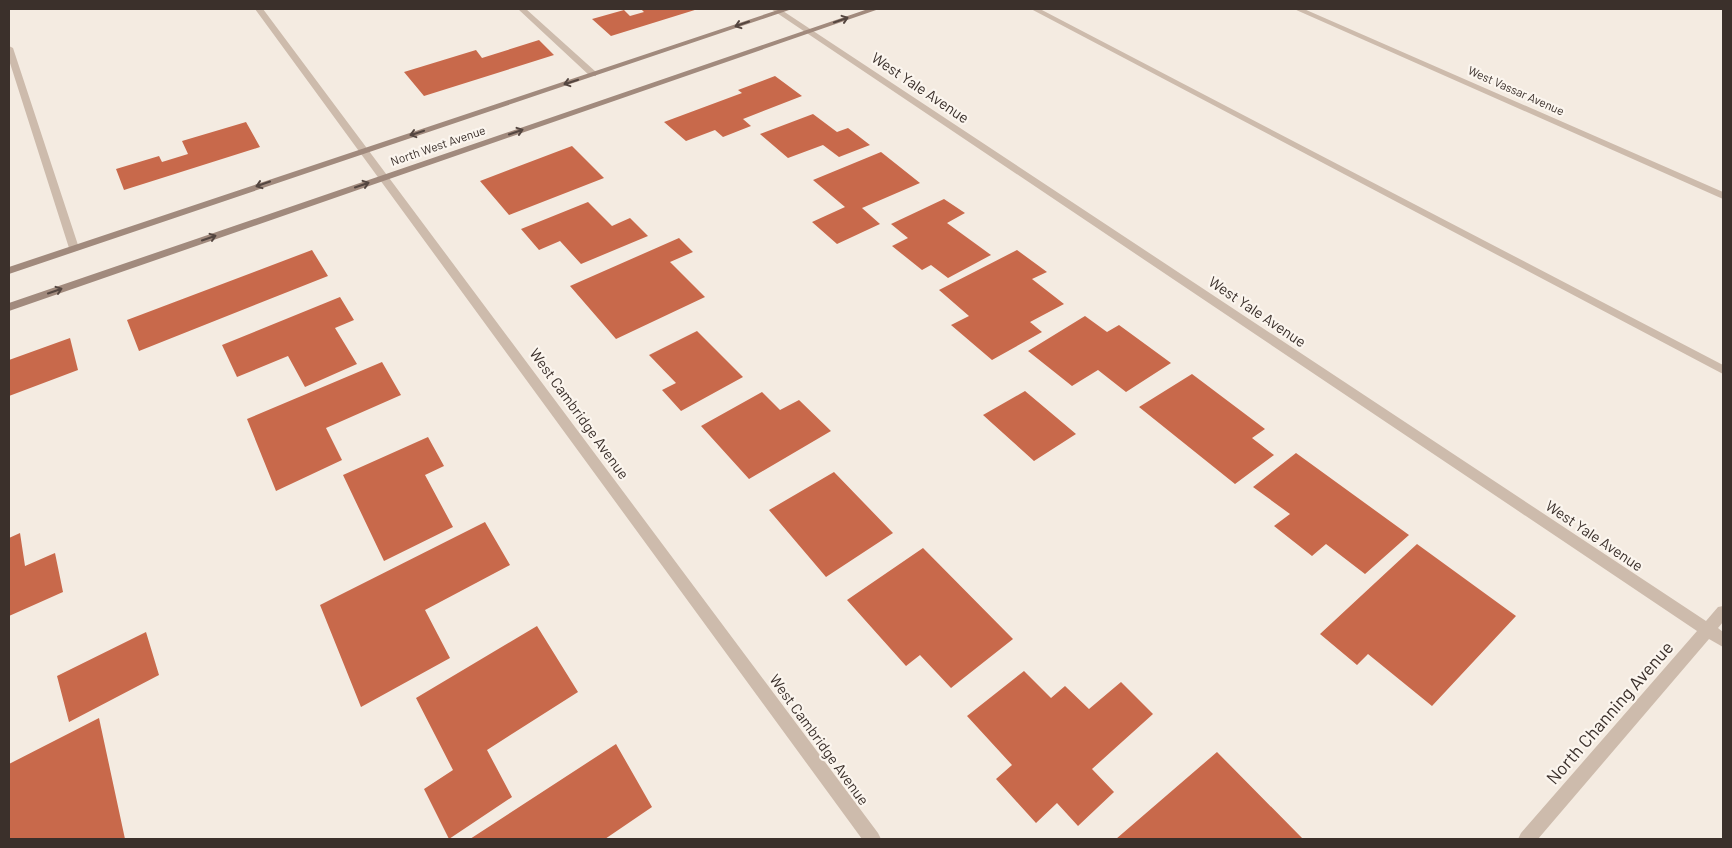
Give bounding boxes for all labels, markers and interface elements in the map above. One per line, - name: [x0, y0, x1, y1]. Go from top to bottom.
- one-way arrow: [833, 15, 848, 24]
- one-way arrow: [734, 20, 750, 29]
- street label: West Yale Avenue: [868, 48, 973, 126]
- street label: West Vassar Avenue: [1466, 63, 1567, 118]
- one-way arrow: [563, 77, 579, 87]
- street label: North West Avenue: [388, 122, 487, 168]
- one-way arrow: [508, 127, 523, 136]
- one-way arrow: [409, 128, 425, 138]
- one-way arrow: [255, 180, 271, 189]
- one-way arrow: [354, 180, 369, 189]
- one-way arrow: [200, 233, 216, 242]
- street label: West Yale Avenue: [1205, 272, 1310, 350]
- one-way arrow: [47, 286, 62, 295]
- street label: West Cambridge Avenue: [526, 344, 633, 482]
- street label: West Yale Avenue: [1542, 496, 1647, 574]
- street label: North Channing Avenue: [1541, 636, 1677, 788]
- street label: West Cambridge Avenue: [766, 670, 873, 808]

